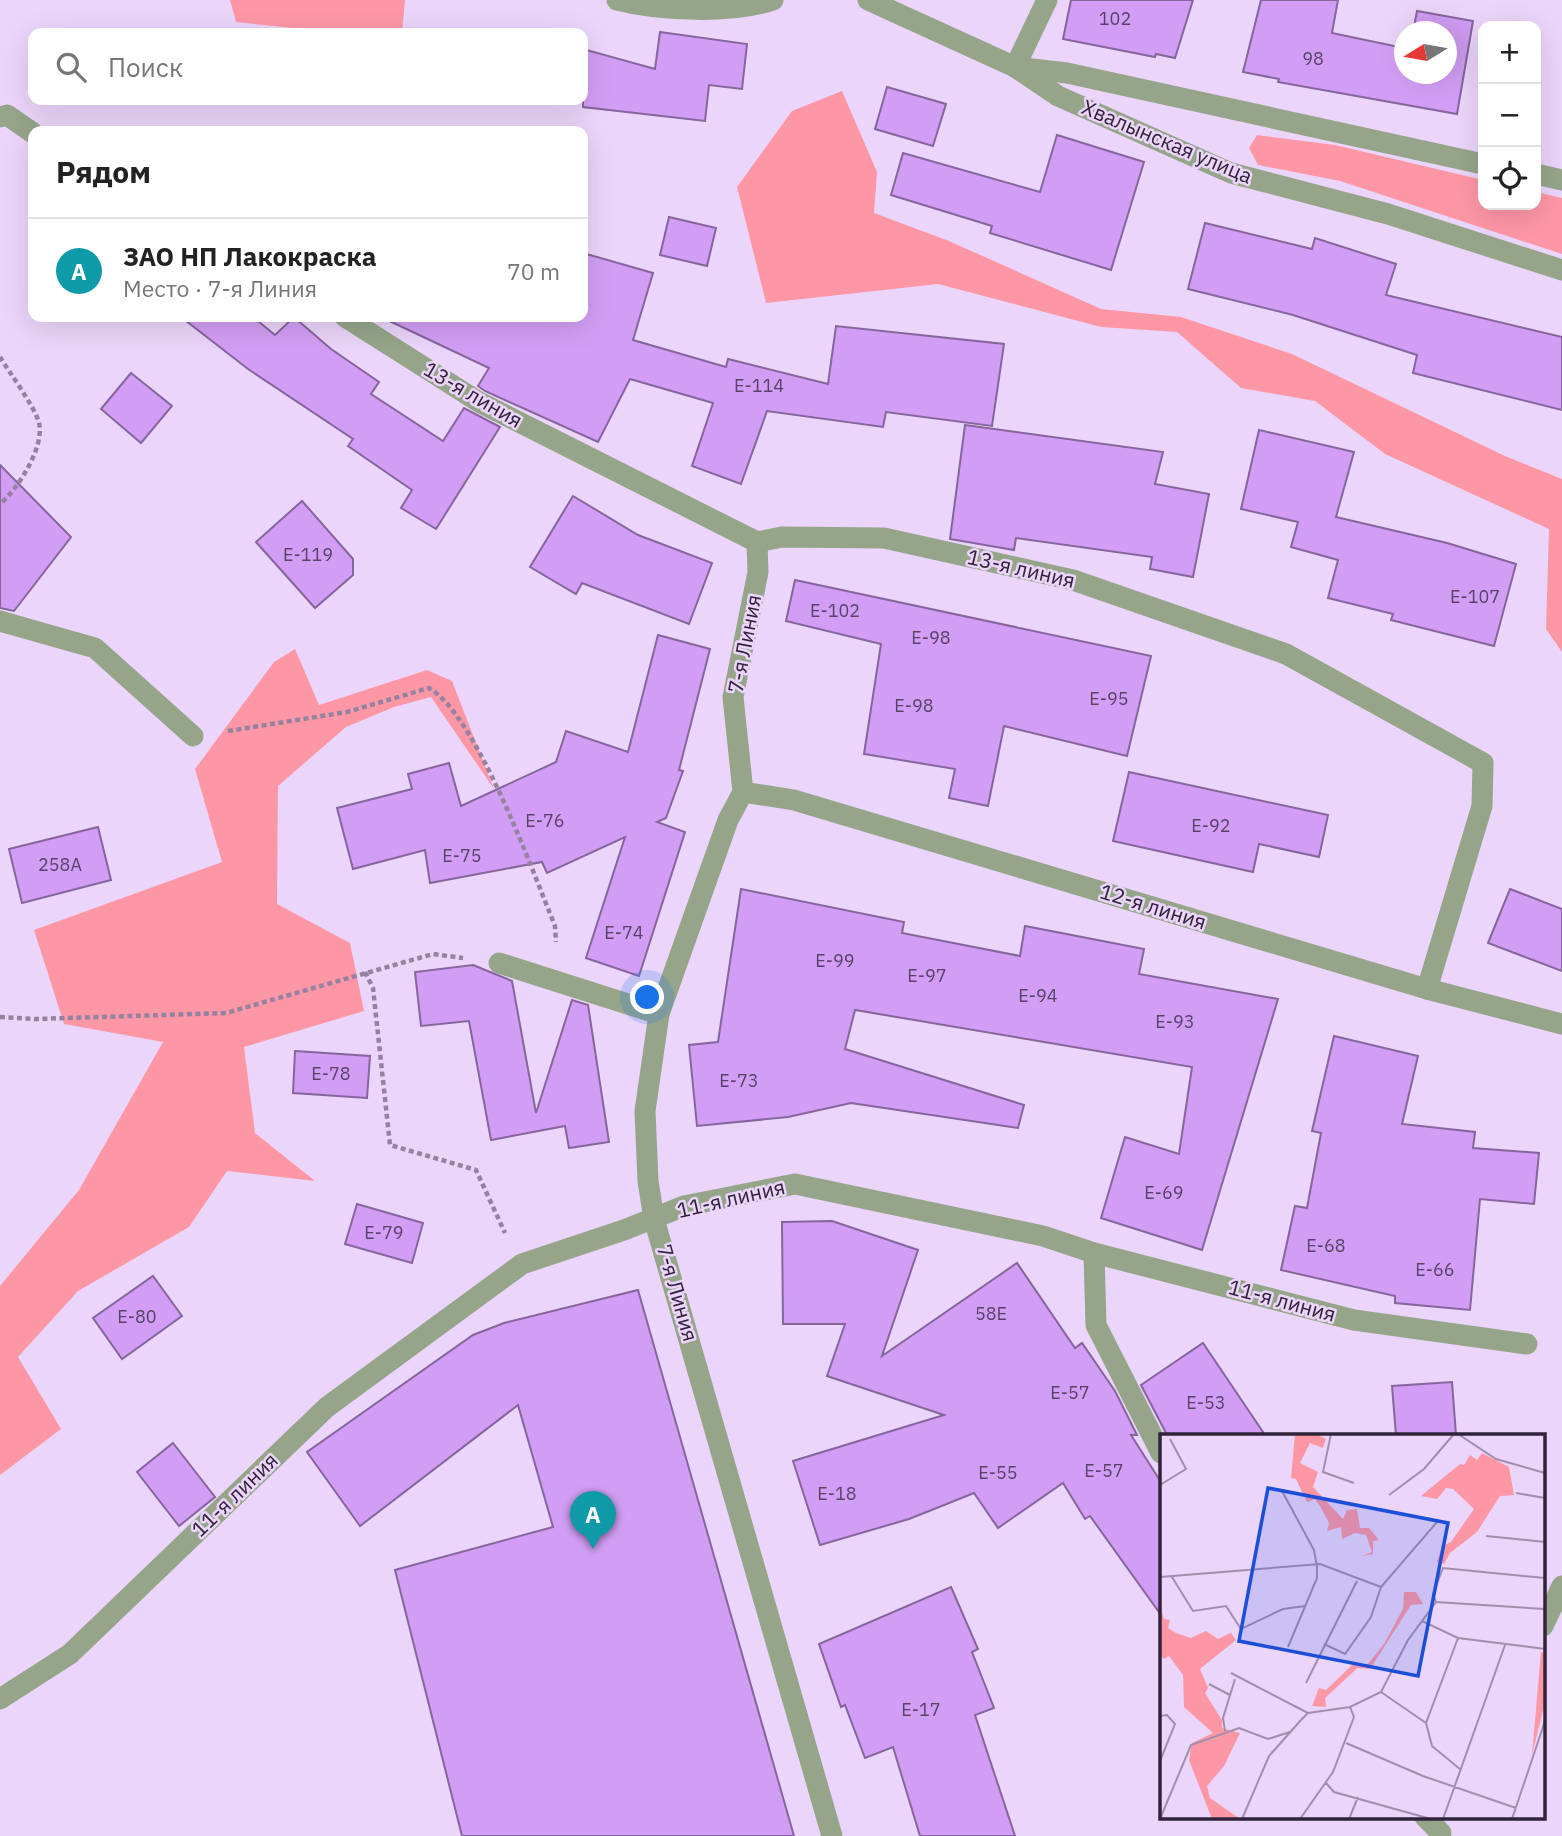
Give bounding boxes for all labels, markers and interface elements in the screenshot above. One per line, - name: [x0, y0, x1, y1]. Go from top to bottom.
- house number: 102: [1099, 7, 1131, 30]
- north arrow: [1394, 21, 1457, 84]
- map controls: [1478, 21, 1541, 210]
- button: +: [1478, 21, 1541, 84]
- search box: [28, 28, 588, 105]
- house number: 98: [1302, 47, 1324, 70]
- icon: search: [52, 48, 90, 86]
- text: Поиск: [108, 50, 183, 84]
- button: −: [1478, 84, 1541, 147]
- street label: Хвалынская улица: [1078, 92, 1257, 190]
- button: locate: [1478, 147, 1541, 210]
- text: Рядом: [56, 152, 151, 191]
- text: ЗАО НП Лакокраска: [123, 239, 376, 273]
- text: A: [71, 256, 87, 286]
- text: 70 m: [507, 256, 560, 286]
- text: Место · 7-я Линия: [123, 273, 317, 303]
- street label: 13-я линия: [419, 355, 528, 434]
- house number: Е-114: [734, 374, 784, 397]
- street label: 13-я линия: [965, 542, 1078, 594]
- house number: Е-119: [283, 543, 333, 566]
- house number: Е-107: [1450, 585, 1500, 608]
- street label: 7-я Линия: [721, 592, 767, 695]
- house number: Е-102: [810, 599, 860, 622]
- house number: Е-98: [911, 626, 951, 649]
- house number: Е-95: [1089, 687, 1129, 710]
- house number: Е-98: [894, 694, 934, 717]
- house number: Е-76: [525, 809, 565, 832]
- house number: Е-92: [1191, 814, 1231, 837]
- house number: Е-75: [442, 844, 482, 867]
- house number: 258А: [38, 853, 82, 876]
- street label: 12-я линия: [1097, 877, 1210, 936]
- house number: Е-74: [604, 921, 644, 944]
- house number: Е-99: [815, 949, 855, 972]
- house number: Е-97: [907, 964, 947, 987]
- your location: [630, 980, 664, 1014]
- house number: Е-94: [1018, 984, 1058, 1007]
- house number: Е-93: [1155, 1010, 1195, 1033]
- house number: Е-78: [311, 1062, 351, 1085]
- house number: Е-73: [719, 1069, 759, 1092]
- street label: 11-я линия: [674, 1172, 787, 1224]
- house number: Е-69: [1144, 1181, 1184, 1204]
- house number: Е-79: [364, 1221, 404, 1244]
- house number: Е-68: [1306, 1234, 1346, 1257]
- street label: 7-я Линия: [651, 1241, 705, 1345]
- house number: Е-66: [1415, 1258, 1455, 1281]
- street label: 11-я линия: [1226, 1272, 1339, 1328]
- house number: 58Е: [975, 1302, 1007, 1325]
- house number: Е-80: [117, 1305, 157, 1328]
- house number: Е-57: [1050, 1381, 1090, 1404]
- house number: Е-53: [1186, 1391, 1226, 1414]
- inset map: [1160, 1434, 1544, 1818]
- street label: 11-я линия: [185, 1446, 284, 1543]
- house number: Е-57: [1084, 1459, 1124, 1482]
- house number: Е-55: [978, 1461, 1018, 1484]
- house number: Е-18: [817, 1482, 857, 1505]
- pin: A: [570, 1491, 616, 1549]
- house number: Е-17: [901, 1698, 941, 1721]

